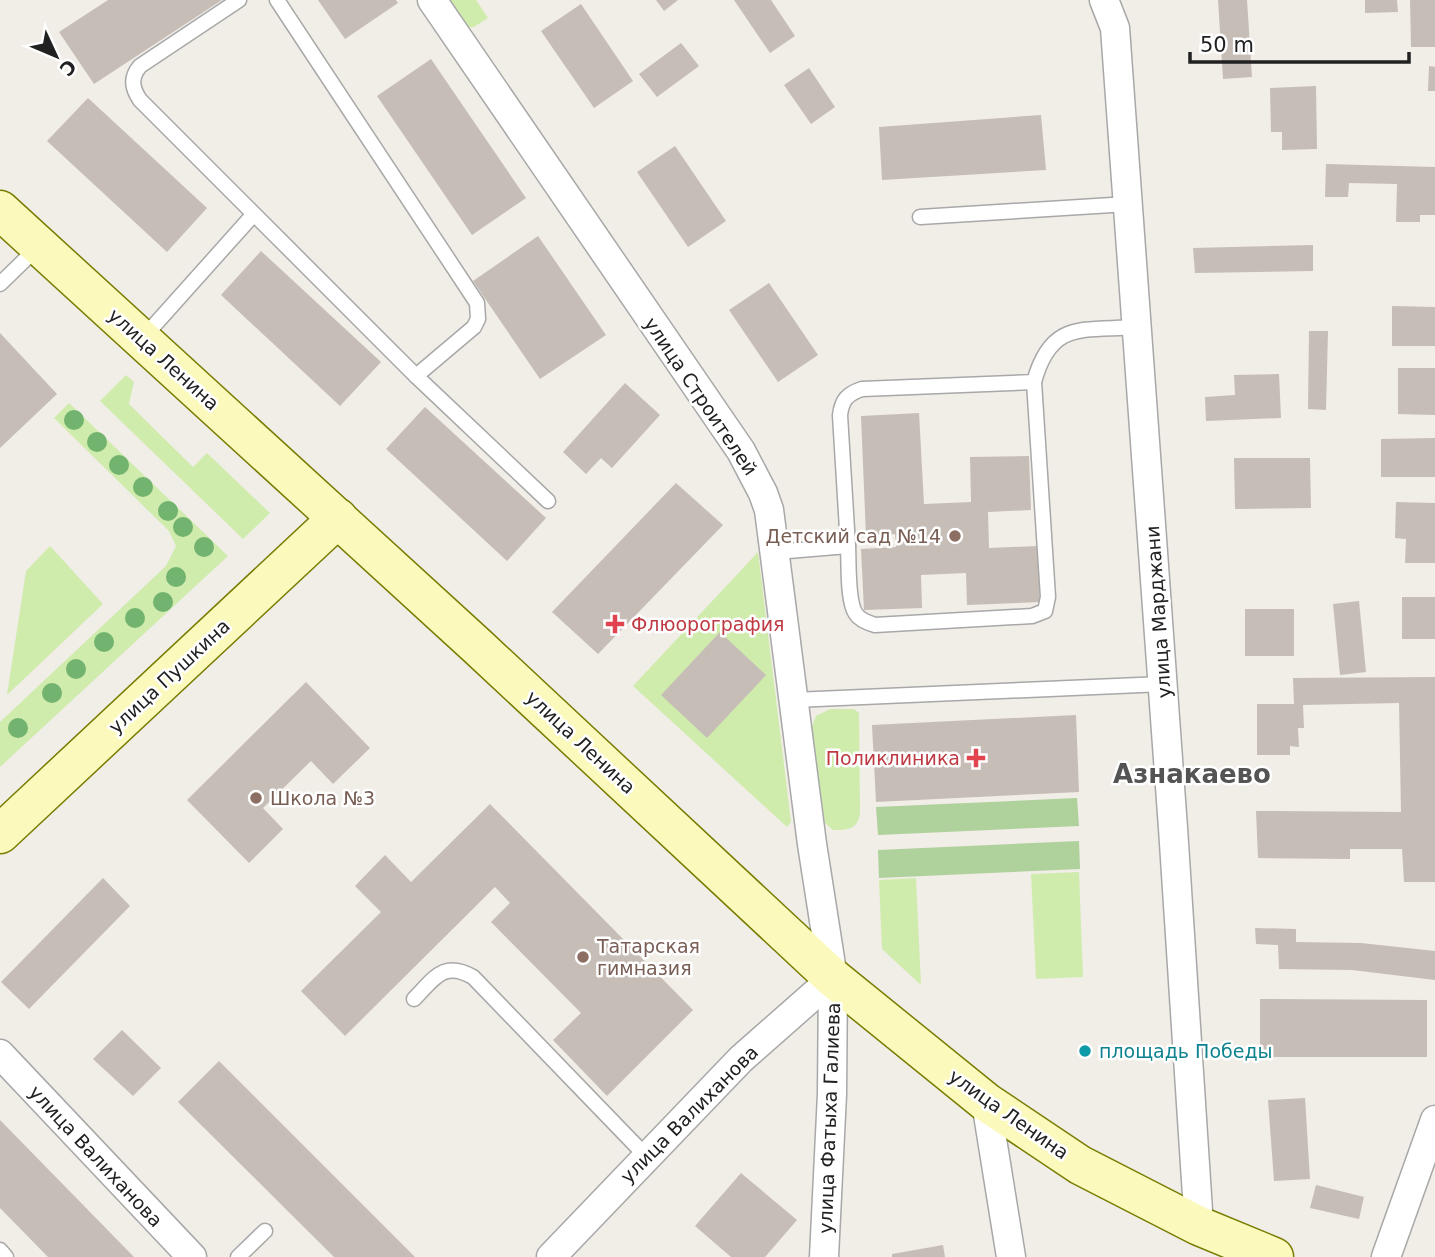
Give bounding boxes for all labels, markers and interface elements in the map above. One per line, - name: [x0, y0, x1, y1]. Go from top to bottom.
- north arrow: [21, 21, 91, 91]
- scale bar: [1190, 21, 1409, 65]
- text: 50 m: [1200, 33, 1254, 57]
- text: С: [55, 55, 81, 80]
- street label: улица Ленина: [104, 304, 224, 414]
- street label: улица Строителей: [640, 313, 762, 479]
- place label: Детский сад №14: [766, 525, 941, 547]
- street label: улица Марджани: [1141, 525, 1175, 699]
- marker: Детский сад №14: [947, 528, 963, 544]
- place label: Флюорография: [631, 613, 785, 635]
- street label: улица Пушкина: [104, 614, 234, 738]
- marker: Флюорография: [605, 614, 625, 634]
- street label: улица Ленина: [522, 686, 640, 798]
- place label: Поликлиника: [826, 747, 960, 769]
- marker: Поликлиника: [966, 748, 986, 768]
- district label: Азнакаево: [1113, 759, 1271, 789]
- place label: Школа №3: [270, 787, 375, 809]
- marker: Школа №3: [248, 790, 264, 806]
- place label: Татарская гимназия: [596, 935, 700, 979]
- marker: Татарская гимназия: [575, 949, 591, 965]
- street label: улица Фатыха Галиева: [814, 1002, 844, 1234]
- place label: площадь Победы: [1099, 1040, 1273, 1062]
- street label: улица Валиханова: [616, 1041, 762, 1187]
- marker: площадь Победы: [1077, 1043, 1093, 1059]
- street label: улица Ленина: [945, 1065, 1073, 1163]
- street label: улица Валиханова: [25, 1081, 167, 1231]

